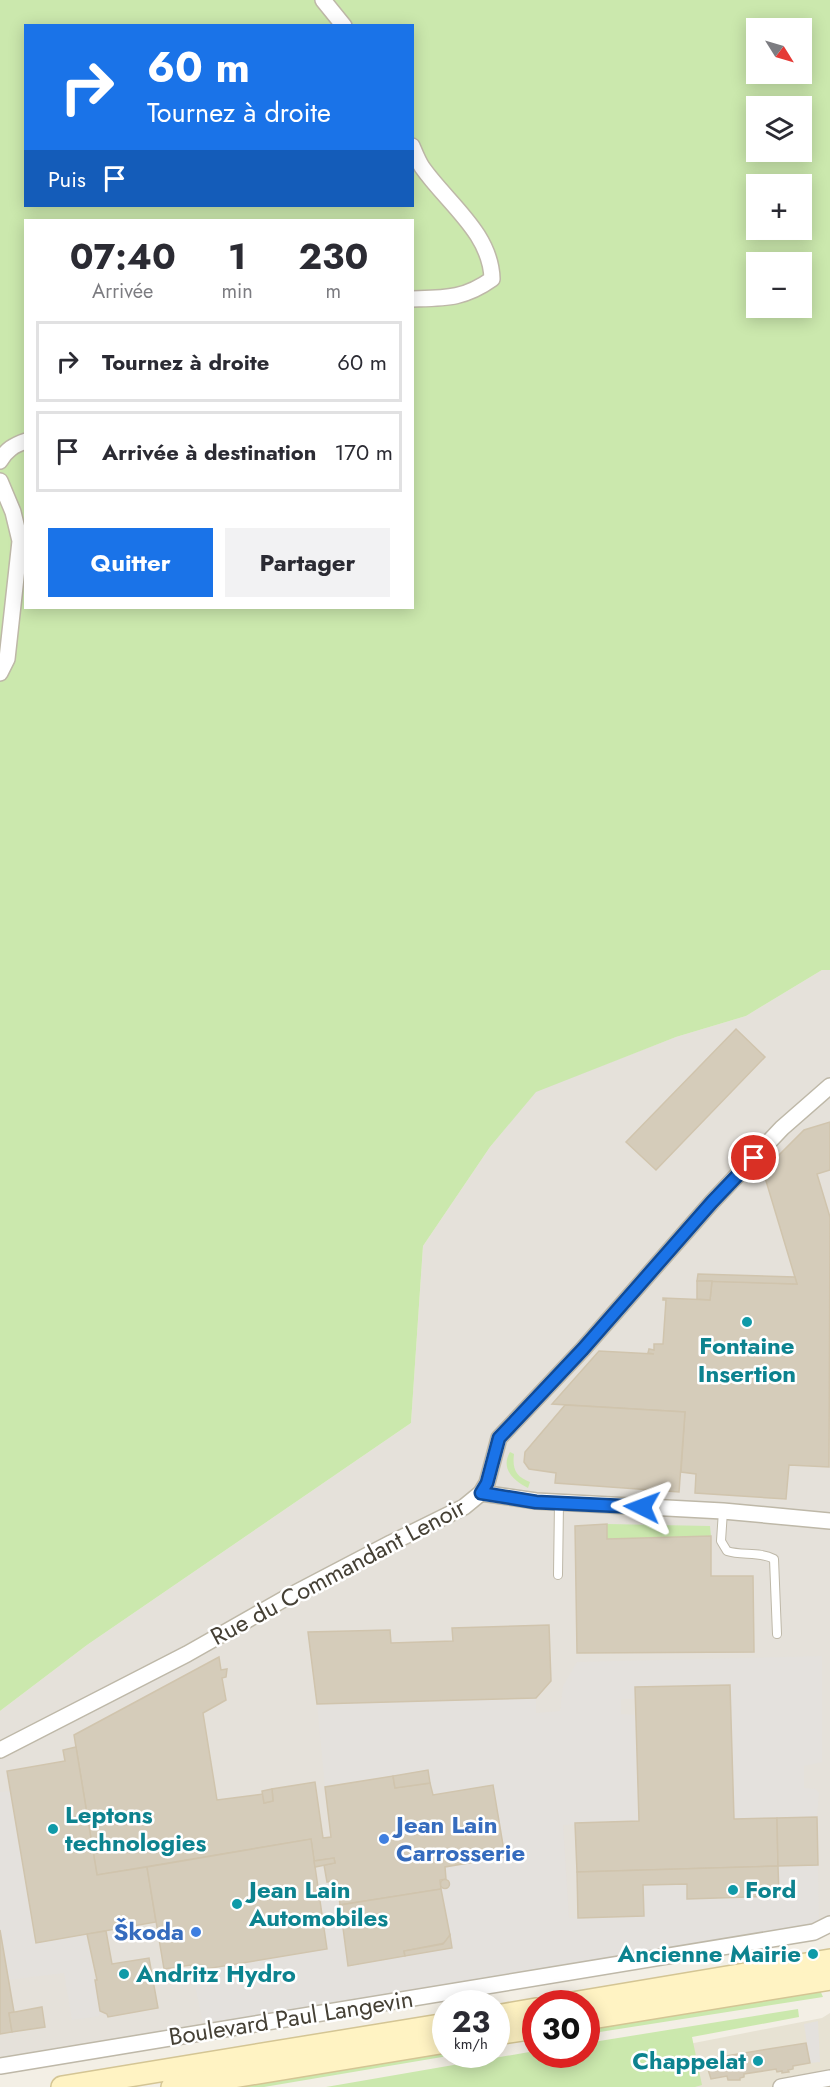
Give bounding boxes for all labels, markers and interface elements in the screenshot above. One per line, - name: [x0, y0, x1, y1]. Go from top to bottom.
- north arrow: [746, 18, 812, 84]
- map controls: [746, 18, 812, 318]
- text: 60 m: [147, 37, 250, 98]
- icon: right: [48, 48, 126, 126]
- text: Tournez à droite: [147, 93, 331, 132]
- button: layers: [746, 96, 812, 162]
- icon: arrive: [98, 162, 131, 195]
- text: Puis: [48, 163, 86, 195]
- button: +: [746, 174, 812, 240]
- text: 07:40: [70, 230, 176, 282]
- text: 1: [228, 230, 246, 282]
- text: 230: [298, 230, 368, 282]
- button: −: [746, 252, 812, 318]
- text: Arrivée: [92, 277, 153, 306]
- text: min: [221, 277, 253, 306]
- text: m: [326, 277, 341, 306]
- icon: right: [51, 345, 84, 378]
- text: Tournez à droite: [102, 346, 269, 378]
- text: 60 m: [337, 346, 387, 378]
- icon: arrive: [51, 435, 84, 468]
- text: Arrivée à destination: [102, 436, 316, 468]
- text: 170 m: [334, 436, 393, 468]
- button: Quitter: [48, 528, 213, 597]
- button: Partager: [225, 528, 390, 597]
- pin: [728, 1132, 779, 1183]
- icon: arrive: [737, 1141, 770, 1174]
- marker: Fontaine Insertion: [740, 1315, 754, 1329]
- place label: Fontaine Insertion: [698, 1328, 796, 1391]
- position arrow: [610, 1475, 674, 1539]
- street label: Rue du Commandant Lenoir: [204, 1489, 472, 1654]
- place label: Leptons technologies: [65, 1797, 207, 1860]
- place label: Jean Lain Carrosserie: [392, 1807, 525, 1870]
- marker: Leptons technologies: [46, 1822, 60, 1836]
- marker: Jean Lain Carrosserie: [377, 1832, 391, 1846]
- place label: Jean Lain Automobiles: [245, 1872, 388, 1935]
- place label: Ford: [745, 1872, 796, 1907]
- marker: Ford: [726, 1883, 740, 1897]
- marker: Jean Lain Automobiles: [230, 1897, 244, 1911]
- place label: Škoda: [114, 1914, 184, 1949]
- marker: Škoda: [189, 1925, 203, 1939]
- place label: Ancienne Mairie: [617, 1936, 801, 1971]
- marker: Ancienne Mairie: [806, 1947, 820, 1961]
- place label: Andritz Hydro: [135, 1956, 296, 1991]
- marker: Andritz Hydro: [117, 1967, 131, 1981]
- street label: Boulevard Paul Langevin: [166, 1981, 416, 2054]
- speed limit sign: 30: [522, 1990, 600, 2068]
- text: 23: [452, 2000, 490, 2043]
- text: km/h: [454, 2033, 488, 2055]
- place label: Chappelat: [632, 2043, 746, 2078]
- marker: Chappelat: [751, 2054, 765, 2068]

